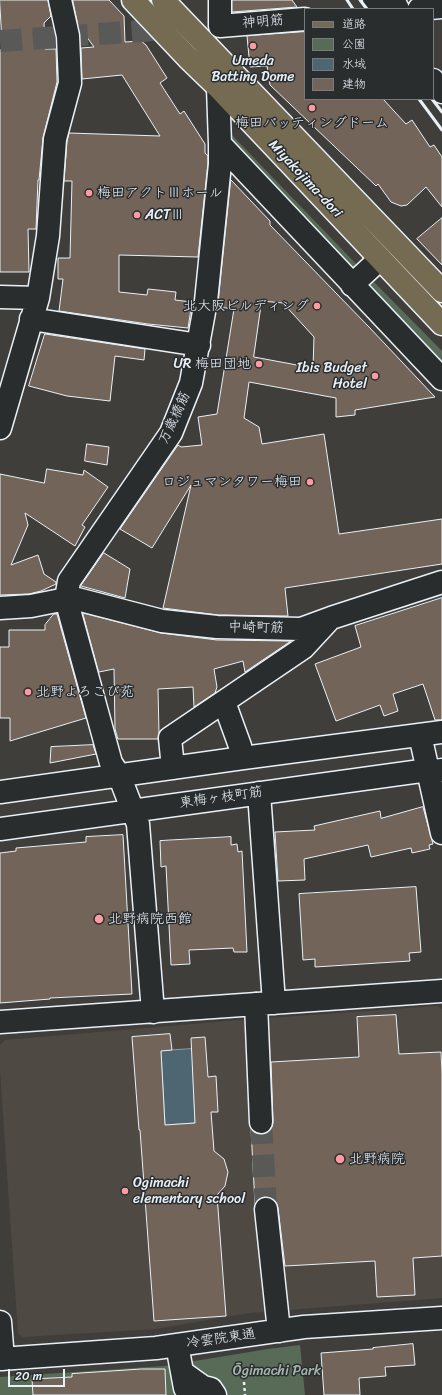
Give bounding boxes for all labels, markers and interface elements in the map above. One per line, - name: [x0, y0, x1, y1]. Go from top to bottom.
- legend: [304, 8, 434, 100]
- street label: 神明筋: [241, 12, 285, 32]
- text: 道路: [342, 13, 366, 35]
- text: 公園: [342, 33, 366, 55]
- marker: Umeda Batting Dome: [248, 41, 258, 51]
- place label: Umeda Batting Dome: [212, 53, 294, 86]
- text: 水域: [342, 53, 366, 75]
- text: 建物: [342, 73, 366, 95]
- marker: 梅田バッティングドーム: [307, 103, 317, 113]
- place label: 梅田バッティングドーム: [235, 115, 389, 131]
- street label: Miyakojima-dori: [265, 137, 345, 221]
- place label: 梅田アクトⅢホール: [97, 185, 223, 201]
- marker: 梅田アクトⅢホール: [84, 188, 94, 198]
- place label: ACTⅢ: [145, 207, 184, 223]
- marker: ACTⅢ: [132, 210, 142, 220]
- place label: 北大阪ビルディング: [183, 298, 309, 314]
- marker: 北大阪ビルディング: [312, 301, 322, 311]
- place label: UR 梅田団地: [174, 356, 251, 372]
- marker: UR 梅田団地: [254, 359, 264, 369]
- place label: Ibis Budget Hotel: [296, 360, 367, 392]
- marker: Ibis Budget Hotel: [370, 371, 380, 381]
- street label: 万歳橋筋: [156, 389, 194, 447]
- place label: ロジュマンタワー梅田: [162, 474, 302, 490]
- marker: ロジュマンタワー梅田: [305, 477, 315, 487]
- street label: 中崎町筋: [228, 619, 284, 637]
- place label: 北野よろこび苑: [36, 684, 134, 700]
- marker: 北野よろこび苑: [23, 687, 33, 697]
- street label: 東梅ヶ枝町筋: [178, 784, 264, 812]
- place label: 北野病院西館: [108, 911, 192, 927]
- marker: 北野病院西館: [93, 913, 105, 925]
- place label: 北野病院: [349, 1151, 405, 1167]
- marker: 北野病院: [334, 1153, 346, 1165]
- place label: Ogimachi elementary school: [133, 1175, 245, 1208]
- marker: Ogimachi elementary school: [120, 1186, 130, 1196]
- street label: 冷雲院東通: [185, 1326, 257, 1352]
- scale bar: [10, 1361, 67, 1387]
- park label: Ōgimachi Park: [233, 1363, 321, 1379]
- text: 20 m: [15, 1365, 42, 1387]

